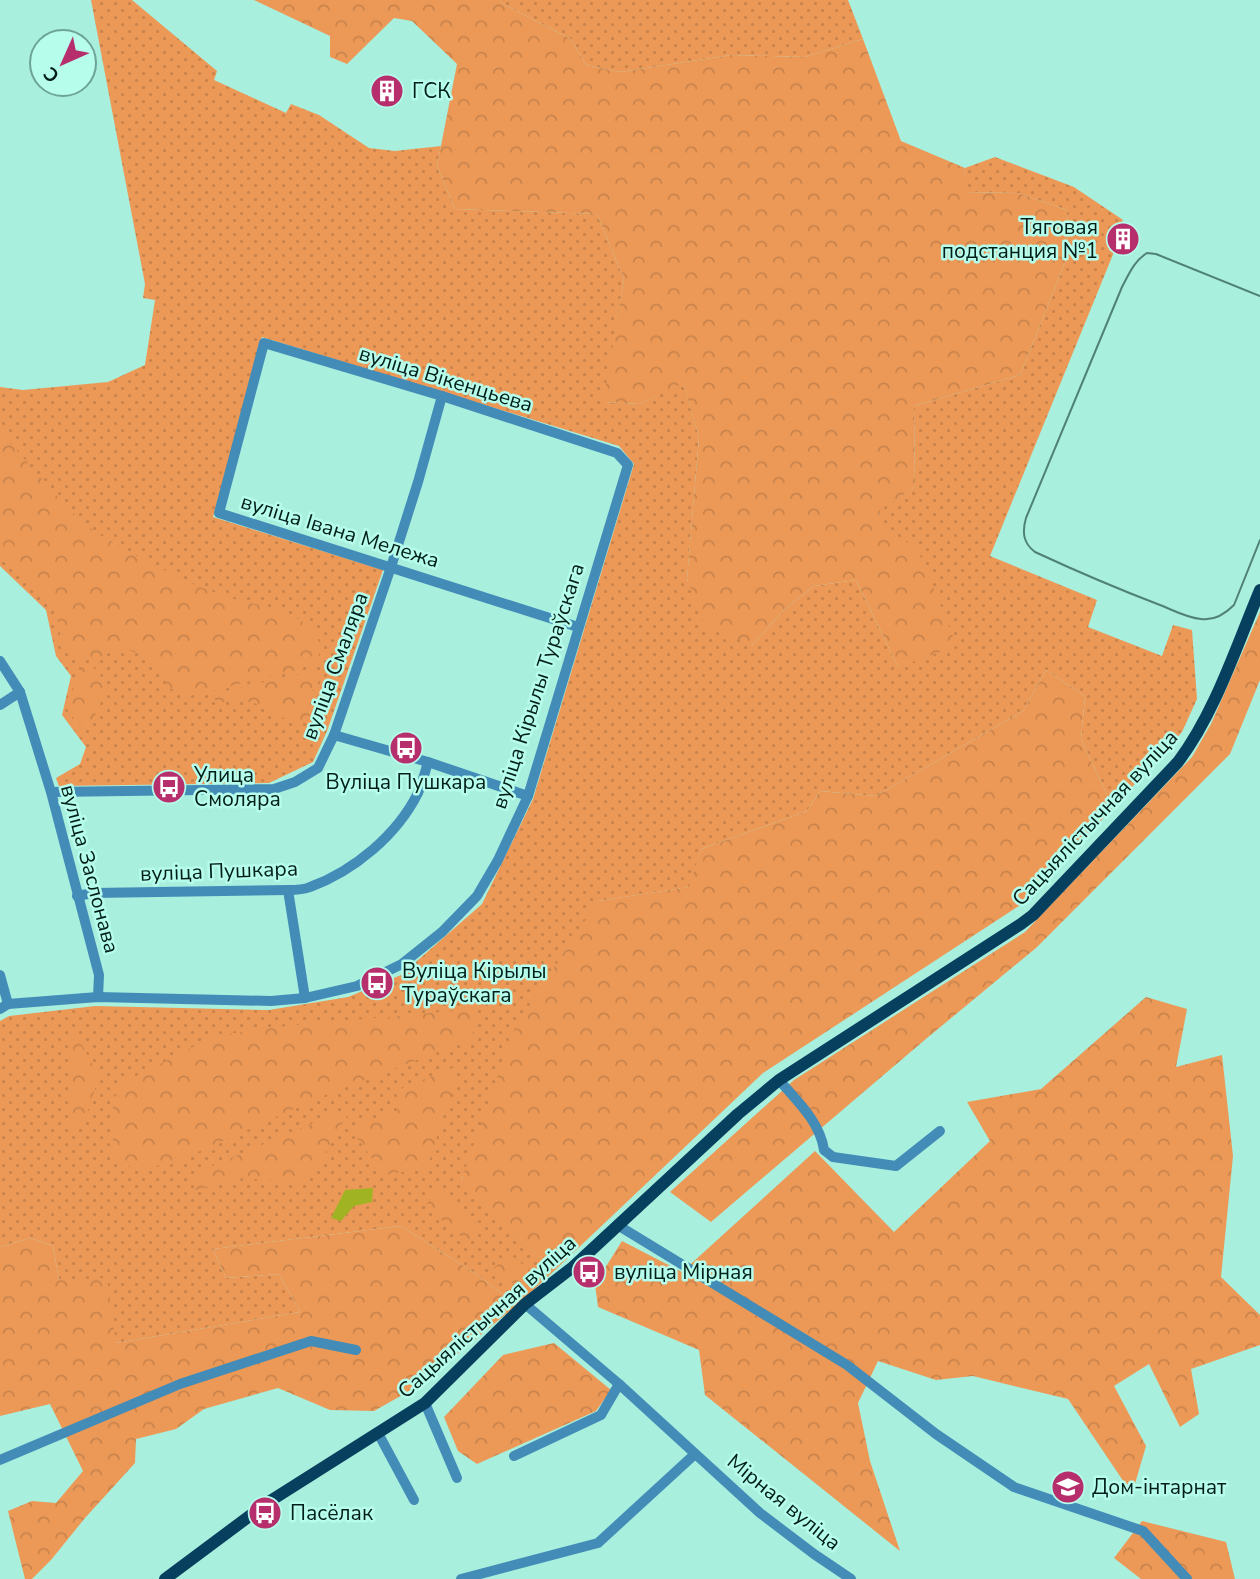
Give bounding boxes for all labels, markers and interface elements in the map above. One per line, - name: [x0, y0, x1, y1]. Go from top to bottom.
- north arrow: [28, 28, 98, 98]
- text: С: [38, 60, 65, 88]
- building icon: ГСК: [368, 72, 406, 110]
- place label: ГСК: [412, 77, 451, 105]
- place label: Тяговая подстанция №1: [942, 213, 1098, 265]
- building icon: Тяговая подстанция №1: [1104, 220, 1142, 258]
- street label: вуліца Вікенцьева: [356, 339, 536, 419]
- street label: вуліца Івана Мележа: [237, 487, 443, 575]
- street label: вуліца Кірылы Тураўскага: [485, 560, 591, 812]
- street label: вуліца Смаляра: [295, 589, 375, 743]
- street label: Сацыялістычная вуліца: [1006, 724, 1184, 912]
- bus stop icon: Вуліца Пушкара: [387, 729, 425, 767]
- place label: Улица Смоляра: [193, 761, 281, 813]
- bus stop icon: Улица Смоляра: [150, 768, 188, 806]
- place label: Вуліца Пушкара: [326, 768, 486, 796]
- street label: вуліца Заслонава: [54, 782, 126, 956]
- street label: вуліца Пушкара: [140, 854, 298, 888]
- place label: Вуліца Кірылы Тураўскага: [402, 957, 547, 1009]
- bus stop icon: Вуліца Кірылы Тураўскага: [358, 964, 396, 1002]
- street label: Сацыялістычная вуліца: [392, 1229, 582, 1405]
- bus stop icon: вуліца Мірная: [570, 1253, 608, 1291]
- place label: вуліца Мірная: [614, 1258, 753, 1286]
- street label: Мірная вуліца: [721, 1447, 847, 1557]
- school or university icon: Дом-інтарнат: [1049, 1468, 1087, 1506]
- place label: Дом-інтарнат: [1092, 1473, 1227, 1501]
- bus stop icon: Пасёлак: [246, 1494, 284, 1532]
- place label: Пасёлак: [290, 1499, 374, 1527]

